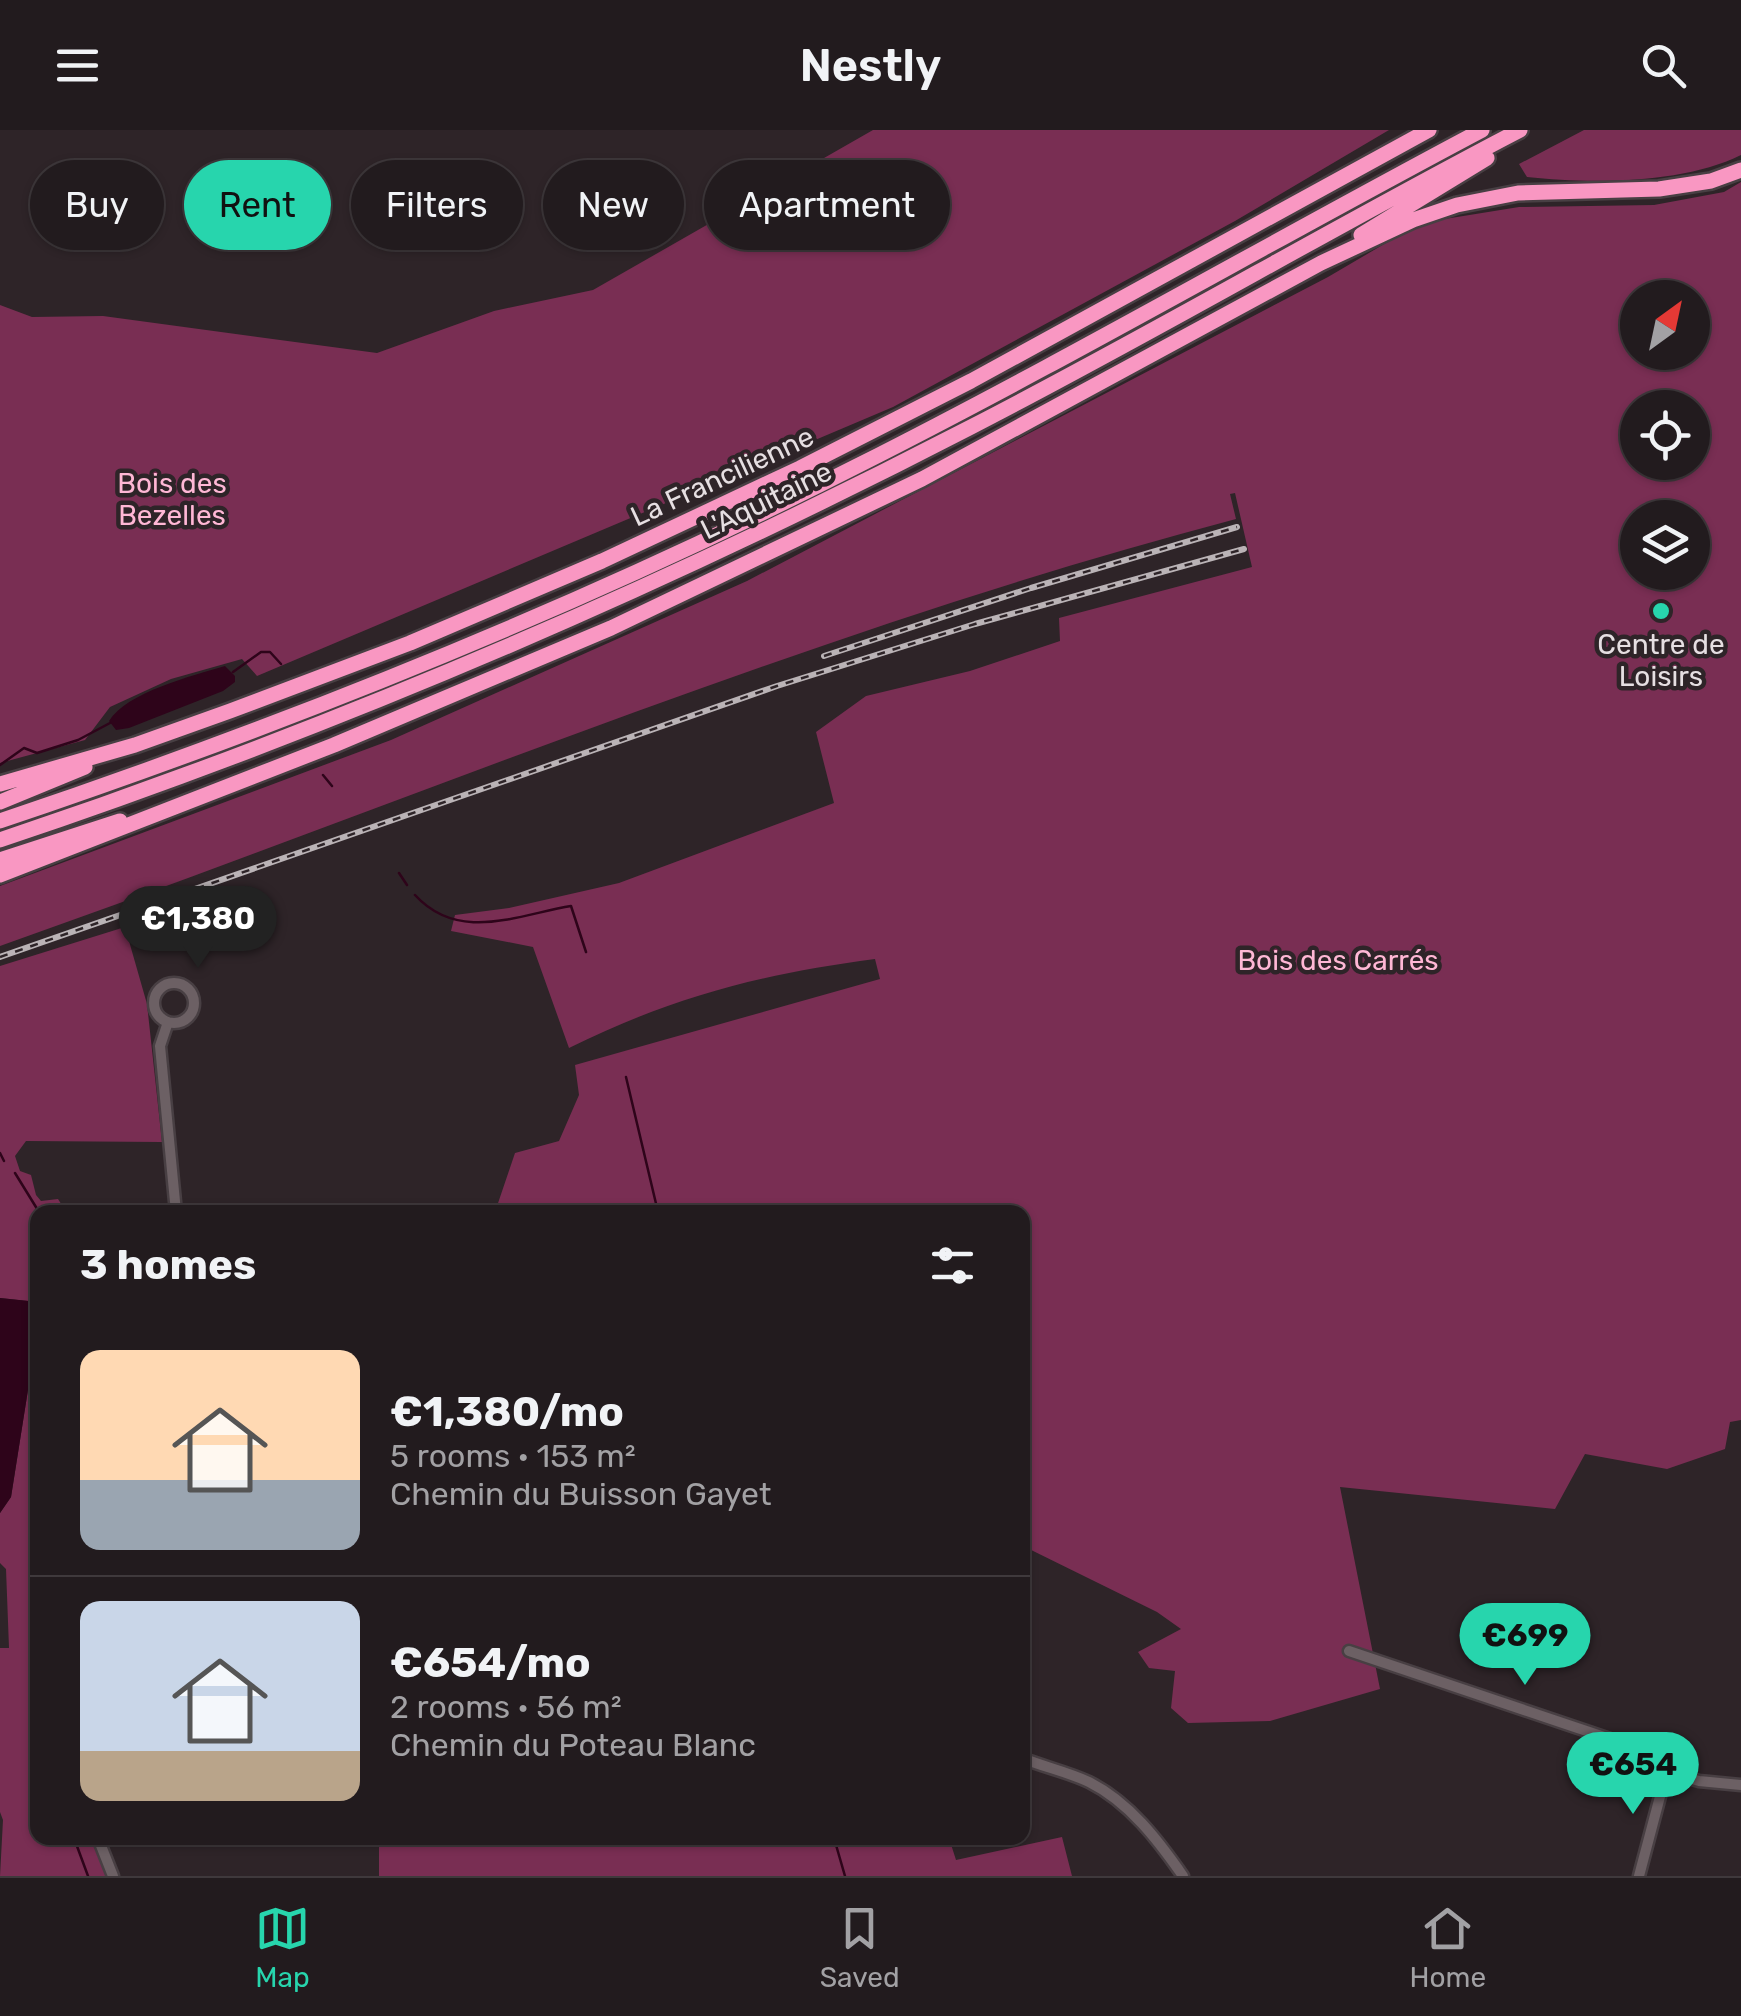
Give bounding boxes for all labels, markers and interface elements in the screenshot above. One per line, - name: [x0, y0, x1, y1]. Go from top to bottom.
- icon: menu: [50, 38, 105, 93]
- icon: search: [1636, 38, 1691, 93]
- text: Nestly: [800, 39, 941, 92]
- chip: Buy: [30, 160, 164, 250]
- chip: Rent: [184, 160, 331, 250]
- chip: Filters: [351, 160, 523, 250]
- chip: New: [543, 160, 684, 250]
- chip: Apartment: [704, 160, 950, 250]
- north arrow: [1620, 280, 1710, 370]
- map controls: [1620, 280, 1710, 590]
- button: locate: [1620, 390, 1710, 480]
- street label: La Francilienne: [626, 420, 819, 533]
- street label: L'Aquitaine: [695, 455, 837, 546]
- park label: Bois des Bezelles: [117, 467, 227, 532]
- button: layers: [1620, 500, 1710, 590]
- marker: Centre de Loisirs: [1650, 600, 1672, 622]
- place label: Centre de Loisirs: [1597, 628, 1725, 693]
- pin: €1,380: [117, 886, 279, 971]
- text: €1,380: [141, 899, 255, 937]
- park label: Bois des Carrés: [1237, 944, 1439, 977]
- icon: filters: [925, 1238, 980, 1293]
- text: 3 homes: [80, 1240, 256, 1290]
- text: €1,380/mo: [390, 1387, 624, 1437]
- icon: home: [160, 1390, 280, 1510]
- text: 5 rooms · 153 m²: [390, 1437, 636, 1475]
- text: Chemin du Buisson Gayet: [390, 1475, 771, 1513]
- pin: €699: [1466, 1603, 1584, 1688]
- text: €699: [1482, 1616, 1568, 1654]
- text: €654/mo: [390, 1638, 591, 1688]
- icon: home: [160, 1641, 280, 1761]
- text: 2 rooms · 56 m²: [390, 1688, 622, 1726]
- text: Chemin du Poteau Blanc: [390, 1726, 756, 1764]
- pin: €654: [1574, 1732, 1692, 1817]
- text: €654: [1589, 1745, 1677, 1783]
- tab: Map: [255, 1901, 310, 1994]
- tab: Saved: [820, 1901, 900, 1994]
- tab: Home: [1409, 1901, 1486, 1994]

